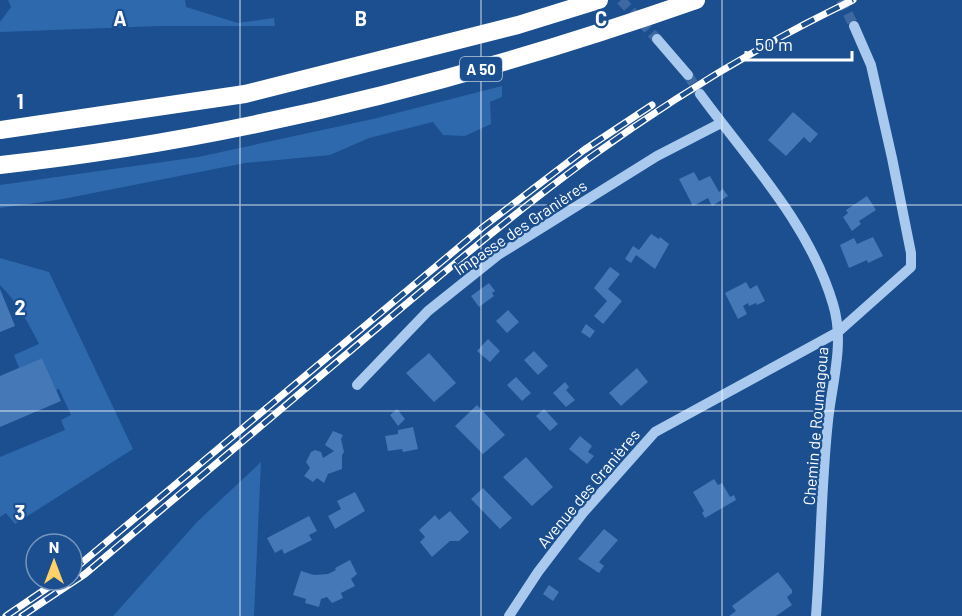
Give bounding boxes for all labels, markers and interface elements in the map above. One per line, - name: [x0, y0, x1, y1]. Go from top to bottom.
- text: A: [113, 6, 127, 30]
- text: B: [355, 6, 367, 30]
- text: C: [595, 6, 607, 30]
- scale bar: [746, 24, 852, 62]
- text: 50 m: [755, 33, 793, 55]
- road number: A 50: [460, 57, 502, 81]
- text: 1: [16, 89, 24, 113]
- street label: Impasse des Granières: [450, 175, 590, 279]
- text: 2: [14, 295, 26, 319]
- street label: Chemin de Roumagoua: [799, 346, 831, 506]
- street label: Avenue des Granières: [533, 425, 643, 551]
- text: 3: [15, 500, 25, 524]
- north arrow: [24, 532, 84, 592]
- text: N: [49, 537, 59, 556]

